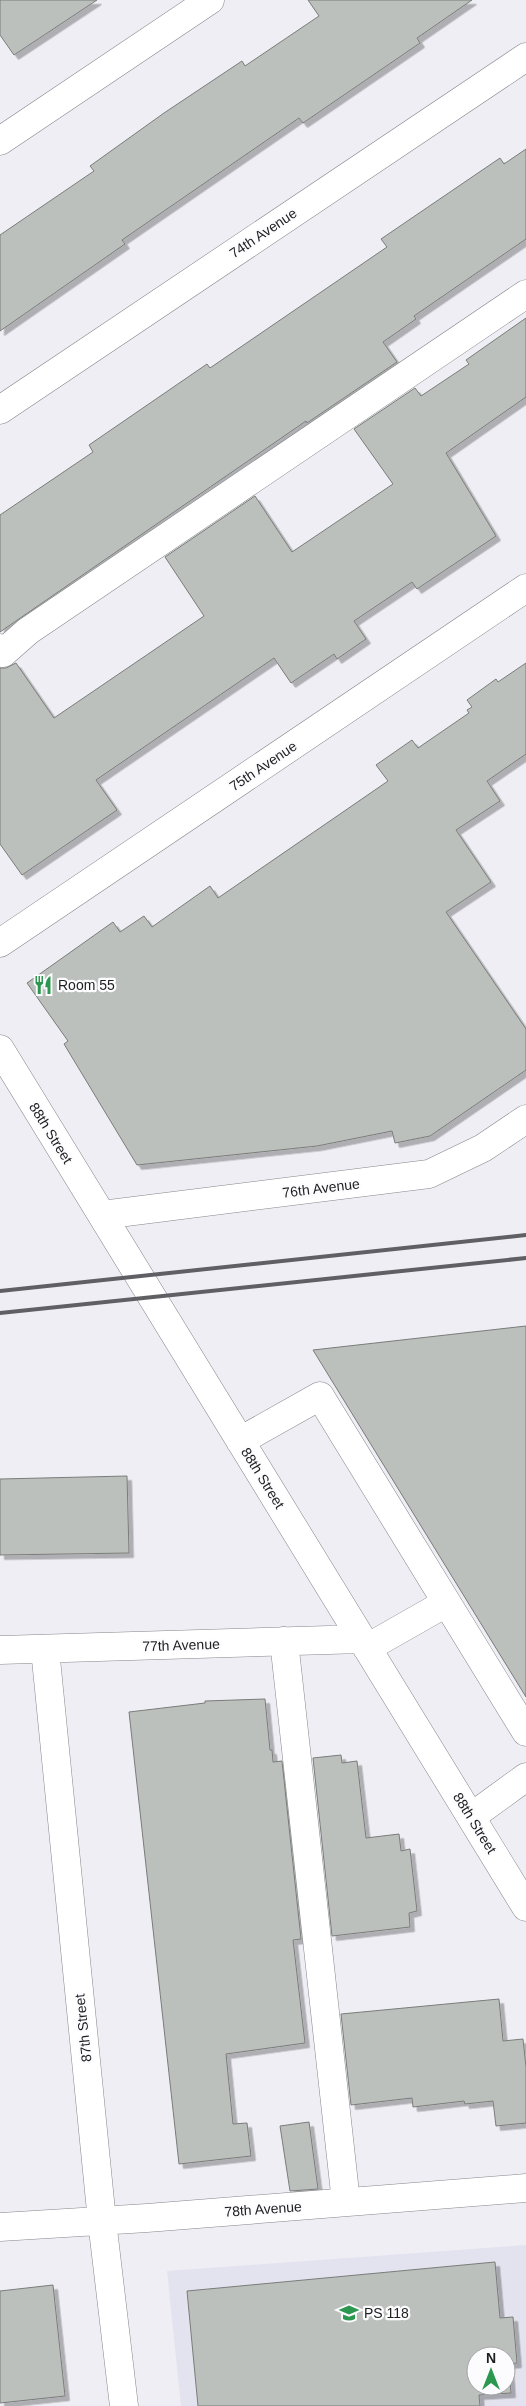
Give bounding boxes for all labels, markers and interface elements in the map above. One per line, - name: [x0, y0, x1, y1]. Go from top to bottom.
- street label: 74th Avenue: [226, 205, 300, 261]
- street label: 75th Avenue: [226, 738, 300, 794]
- restaurant icon: Room 55: [32, 974, 54, 996]
- place label: Room 55: [58, 977, 115, 993]
- street label: 88th Street: [26, 1100, 76, 1166]
- street label: 76th Avenue: [282, 1175, 361, 1201]
- street label: 88th Street: [238, 1445, 288, 1511]
- street label: 77th Avenue: [142, 1636, 220, 1654]
- street label: 88th Street: [450, 1790, 500, 1856]
- street label: 87th Street: [71, 1993, 95, 2063]
- street label: 78th Avenue: [224, 2198, 302, 2220]
- school or university icon: PS 118: [338, 2302, 360, 2324]
- place label: PS 118: [364, 2305, 409, 2321]
- north arrow: [466, 2346, 516, 2396]
- text: N: [486, 2350, 496, 2366]

